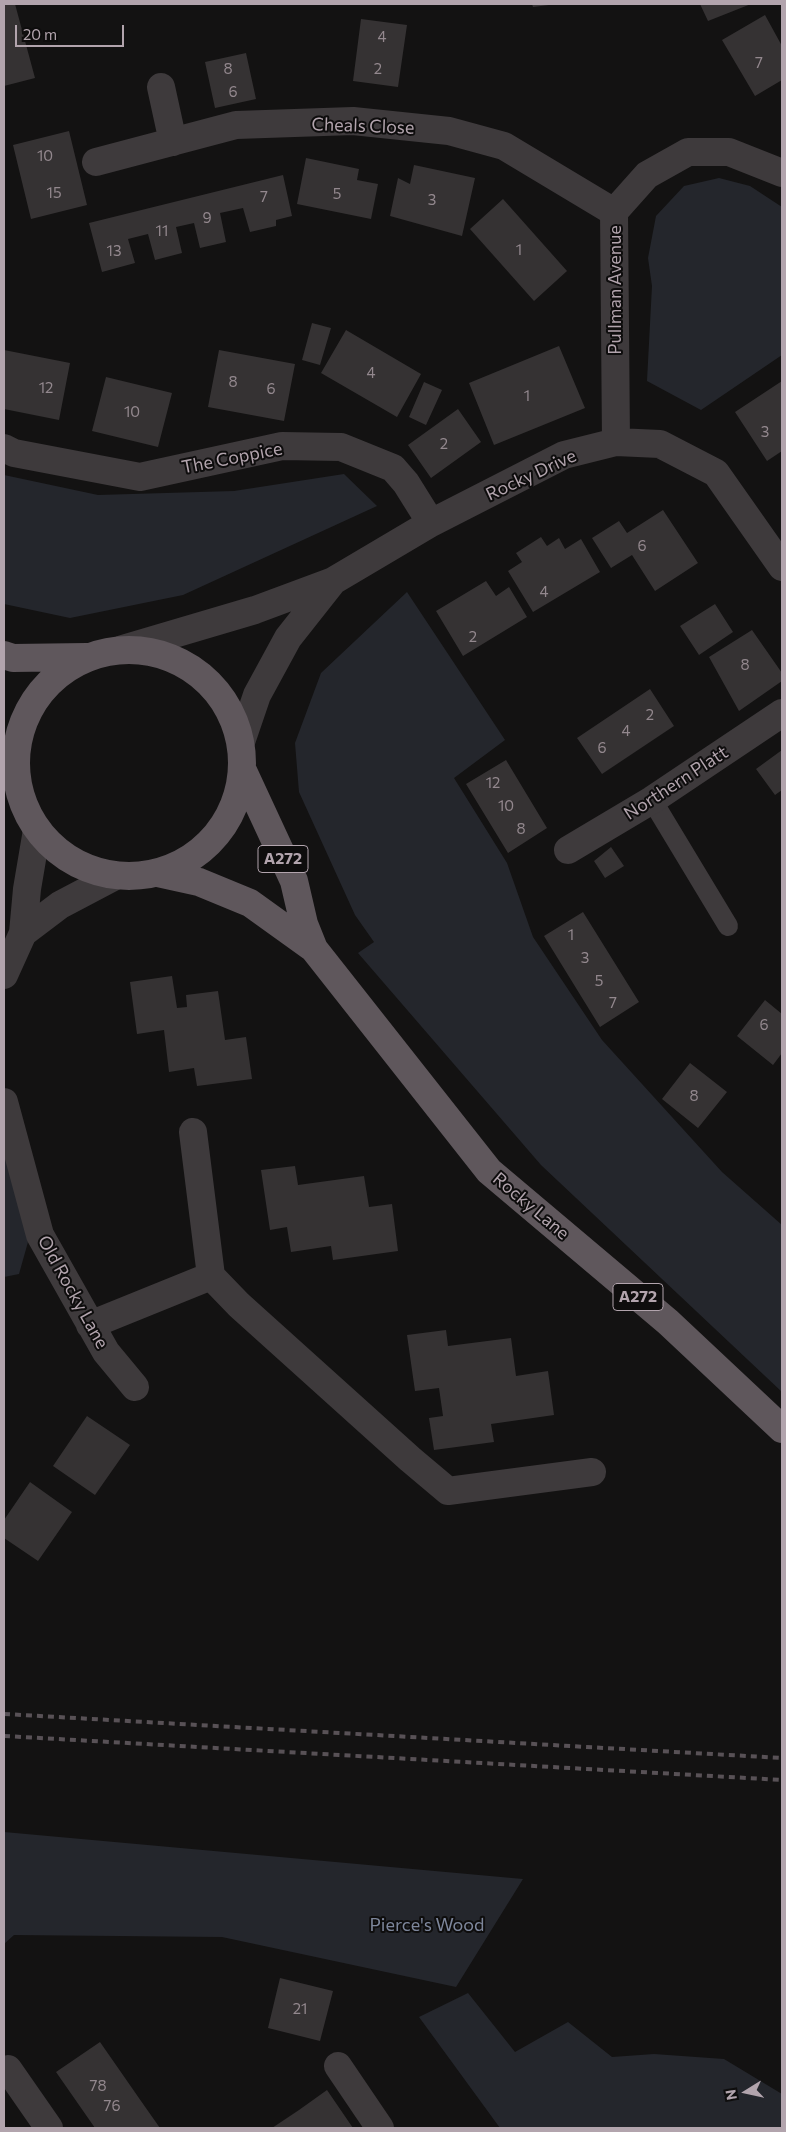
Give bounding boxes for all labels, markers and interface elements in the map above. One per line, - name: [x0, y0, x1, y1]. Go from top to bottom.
- scale bar: [18, 15, 126, 47]
- text: 20 m: [23, 25, 57, 43]
- house number: 4: [378, 28, 386, 46]
- house number: 7: [755, 54, 763, 72]
- house number: 8: [223, 60, 233, 78]
- house number: 2: [374, 60, 382, 78]
- house number: 6: [228, 83, 238, 101]
- street label: Cheals Close: [311, 113, 415, 139]
- house number: 10: [37, 147, 53, 165]
- house number: 15: [46, 184, 62, 202]
- house number: 5: [333, 185, 341, 203]
- house number: 7: [260, 188, 268, 206]
- house number: 3: [428, 191, 436, 209]
- house number: 9: [202, 209, 212, 227]
- house number: 11: [156, 222, 168, 240]
- street label: Pullman Avenue: [604, 225, 626, 355]
- house number: 1: [516, 241, 522, 259]
- house number: 13: [107, 242, 121, 260]
- house number: 4: [367, 364, 375, 382]
- house number: 8: [228, 373, 238, 391]
- house number: 12: [39, 379, 53, 397]
- house number: 6: [266, 380, 276, 398]
- house number: 1: [524, 387, 530, 405]
- house number: 10: [124, 403, 140, 421]
- house number: 3: [761, 423, 769, 441]
- house number: 2: [440, 435, 448, 453]
- street label: The Coppice: [180, 438, 284, 478]
- street label: Rocky Drive: [482, 445, 580, 505]
- house number: 6: [637, 537, 647, 555]
- house number: 4: [540, 583, 548, 601]
- house number: 2: [469, 628, 477, 646]
- house number: 8: [740, 656, 750, 674]
- house number: 2: [646, 706, 654, 724]
- house number: 4: [622, 722, 630, 740]
- house number: 6: [597, 739, 607, 757]
- street label: Northern Platt: [620, 741, 732, 825]
- house number: 12: [486, 774, 500, 792]
- house number: 10: [498, 797, 514, 815]
- house number: 8: [516, 820, 526, 838]
- road number: A272: [258, 846, 308, 872]
- house number: 1: [568, 926, 574, 944]
- house number: 3: [581, 949, 589, 967]
- house number: 5: [595, 972, 603, 990]
- house number: 7: [609, 994, 617, 1012]
- house number: 6: [759, 1016, 769, 1034]
- house number: 8: [689, 1087, 699, 1105]
- street label: Rocky Lane: [488, 1168, 574, 1244]
- street label: Old Rocky Lane: [33, 1232, 113, 1352]
- road number: A272: [613, 1284, 663, 1310]
- park label: Pierce's Wood: [370, 1914, 484, 1936]
- house number: 21: [293, 2000, 307, 2018]
- north arrow: [721, 2067, 771, 2117]
- house number: 78: [90, 2077, 106, 2095]
- text: N: [721, 2088, 740, 2101]
- house number: 76: [104, 2097, 120, 2115]

